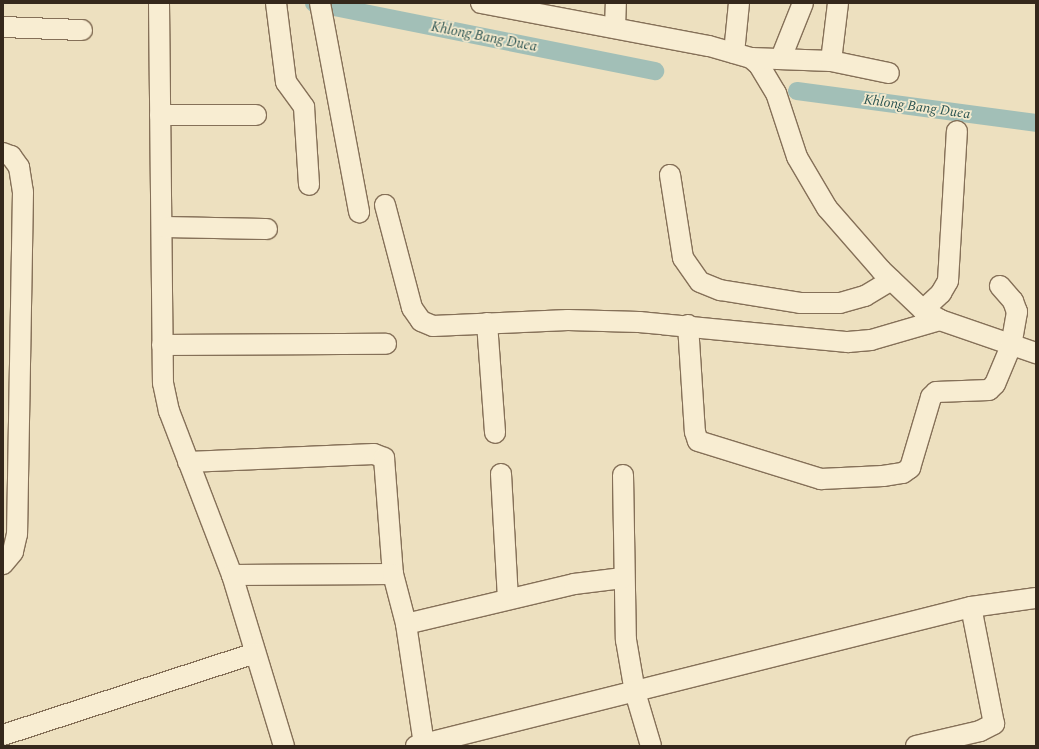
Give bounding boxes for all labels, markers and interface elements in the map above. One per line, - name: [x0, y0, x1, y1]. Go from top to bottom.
- water label: Khlong Bang Duea: [430, 18, 538, 56]
- water label: Khlong Bang Duea: [863, 91, 971, 123]

